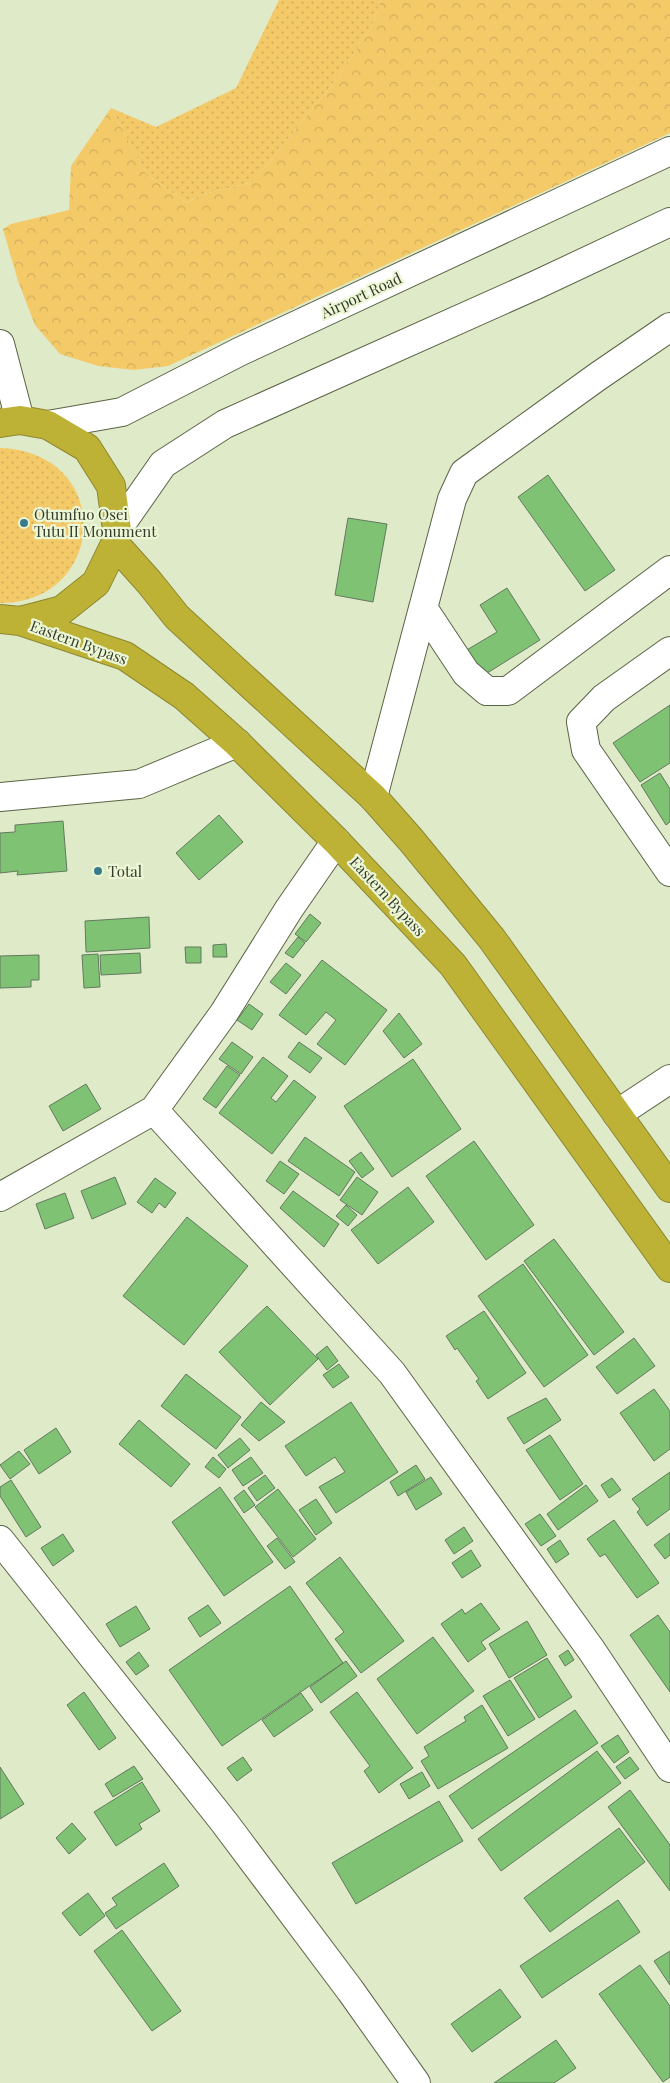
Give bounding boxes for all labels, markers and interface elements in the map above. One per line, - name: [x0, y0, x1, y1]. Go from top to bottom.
- street label: Airport Road: [316, 267, 405, 323]
- place label: Otumfuo Osei Tutu II Monument: [34, 504, 157, 541]
- marker: Otumfuo Osei Tutu II Monument: [18, 517, 30, 529]
- street label: Eastern Bypass: [28, 615, 130, 669]
- street label: Eastern Bypass: [346, 852, 430, 940]
- place label: Total: [108, 861, 142, 881]
- marker: Total: [92, 865, 104, 877]

